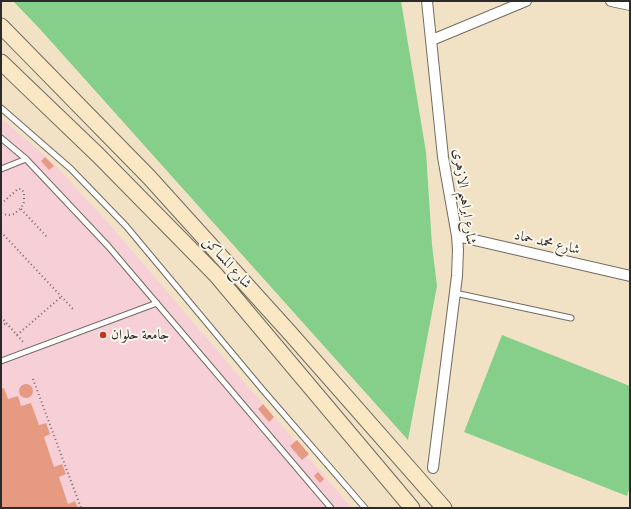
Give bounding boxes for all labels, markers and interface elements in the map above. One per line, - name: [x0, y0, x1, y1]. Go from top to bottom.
- street label: شارع ابراهيم الازهرى: [449, 148, 479, 246]
- street label: شارع محمد حماد: [512, 227, 582, 259]
- street label: شارع المساكن: [199, 233, 255, 293]
- place label: جامعة حلوان: [111, 327, 169, 343]
- marker: جامعة حلوان: [98, 330, 108, 340]

